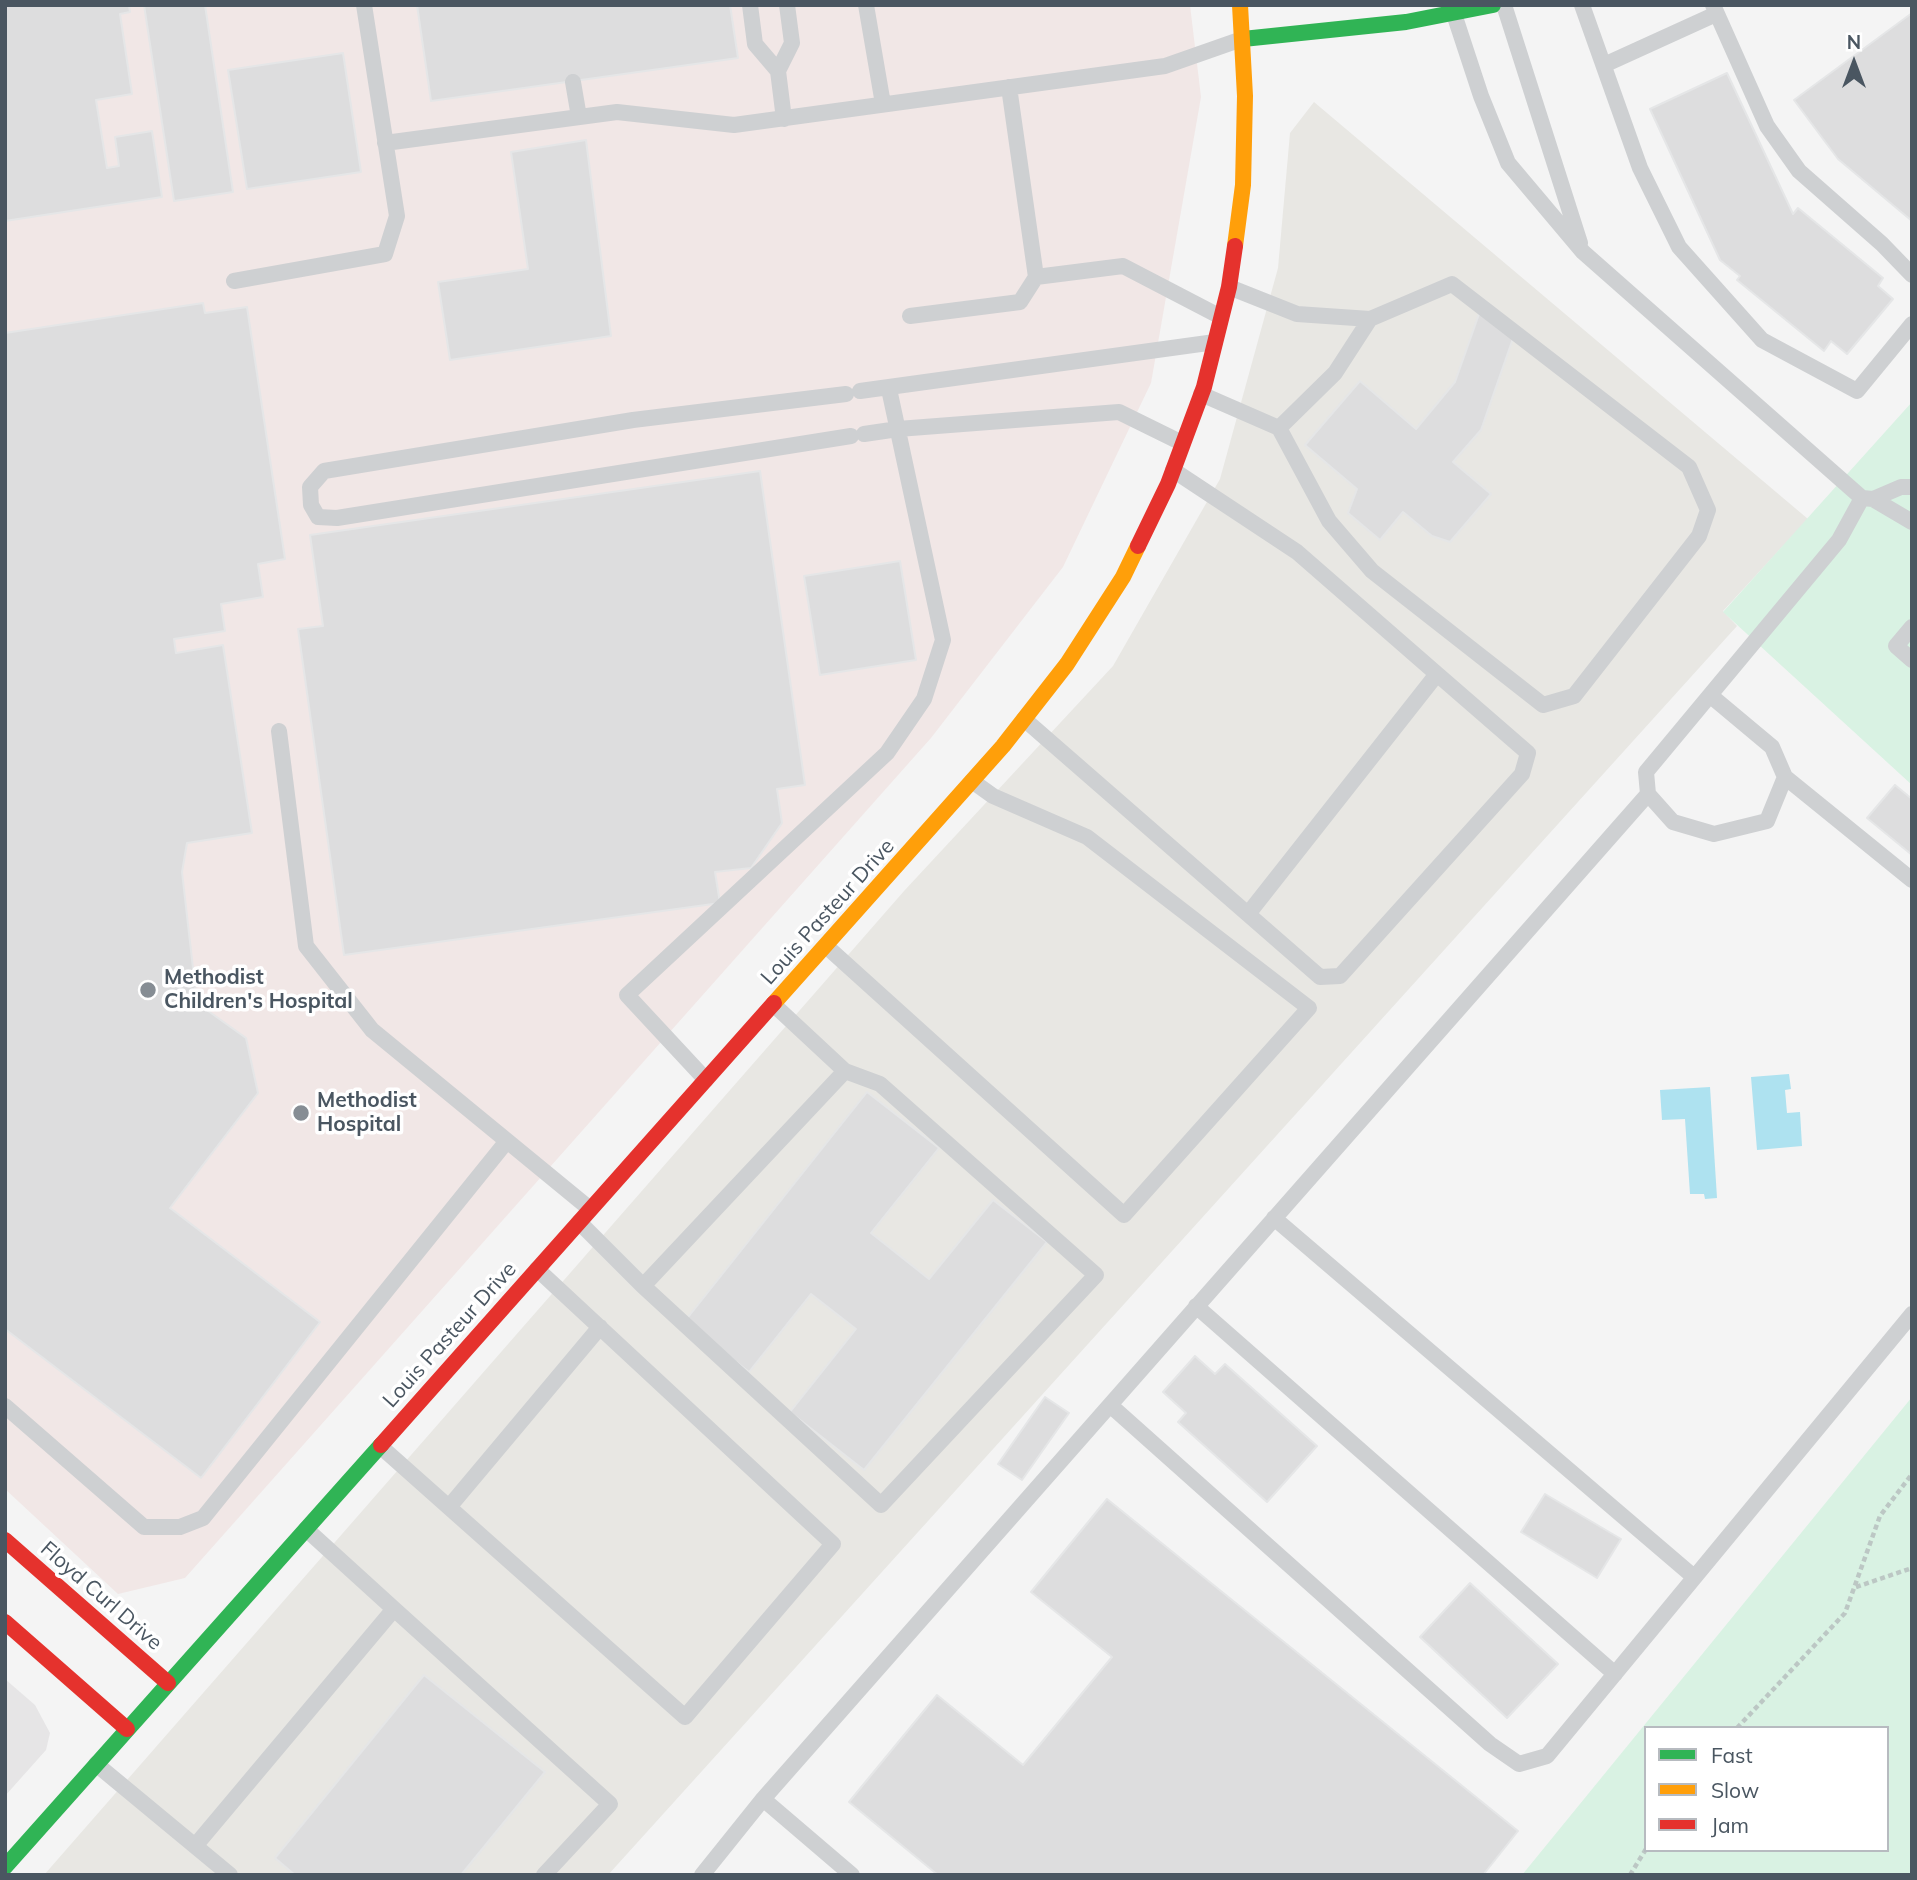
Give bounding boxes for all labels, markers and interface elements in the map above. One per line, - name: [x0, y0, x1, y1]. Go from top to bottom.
- north arrow: [1819, 28, 1889, 98]
- text: N: [1847, 30, 1861, 54]
- street label: Louis Pasteur Drive: [756, 834, 900, 990]
- place label: Methodist Children's Hospital: [164, 965, 353, 1015]
- marker: Methodist Children's Hospital: [138, 980, 158, 1000]
- place label: Methodist Hospital: [317, 1088, 417, 1138]
- marker: Methodist Hospital: [291, 1103, 311, 1123]
- street label: Louis Pasteur Drive: [378, 1257, 522, 1413]
- street label: Floyd Curl Drive: [35, 1536, 167, 1656]
- legend: [1644, 1726, 1889, 1852]
- text: Fast: [1711, 1742, 1753, 1768]
- text: Slow: [1711, 1777, 1759, 1803]
- text: Jam: [1711, 1812, 1749, 1838]

